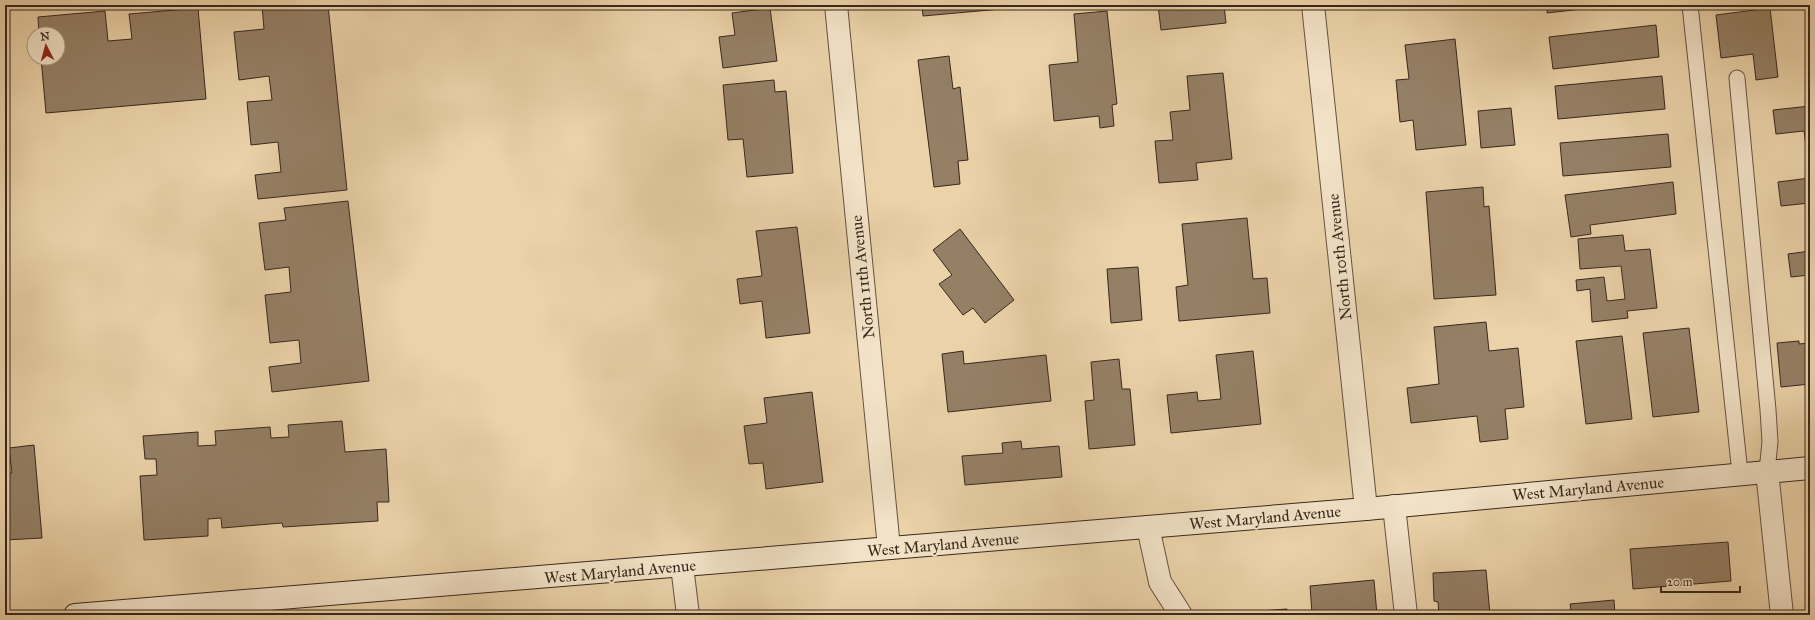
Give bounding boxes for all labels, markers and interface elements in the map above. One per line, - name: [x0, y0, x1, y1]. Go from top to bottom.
- north arrow: [26, 26, 66, 66]
- text: N: [40, 30, 51, 44]
- street label: North 10th Avenue: [1323, 192, 1356, 321]
- street label: North 11th Avenue: [847, 214, 878, 340]
- street label: West Maryland Avenue: [1511, 472, 1665, 505]
- street label: West Maryland Avenue: [1188, 501, 1342, 534]
- street label: West Maryland Avenue: [866, 528, 1020, 561]
- street label: West Maryland Avenue: [543, 555, 697, 588]
- scale bar: [1661, 568, 1740, 594]
- text: 20 m: [1667, 575, 1693, 589]

